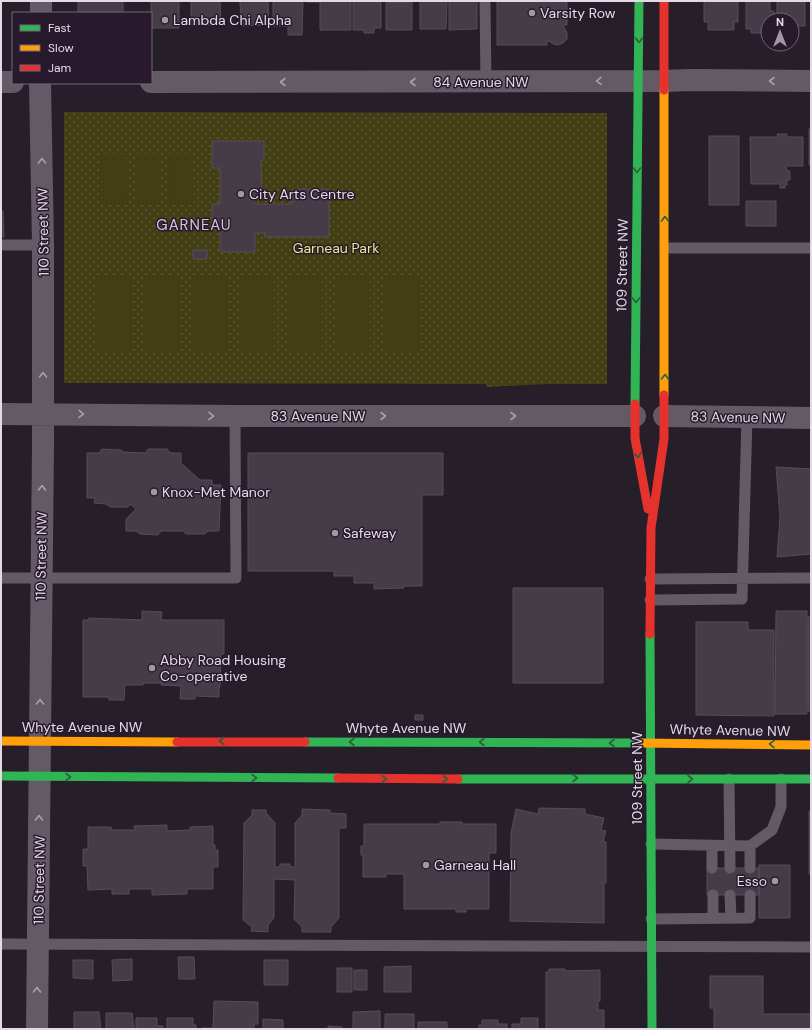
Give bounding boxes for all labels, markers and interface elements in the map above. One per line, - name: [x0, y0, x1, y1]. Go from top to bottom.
- place label: Varsity Row: [540, 4, 616, 22]
- marker: Varsity Row: [527, 8, 537, 18]
- place label: Lambda Chi Alpha: [173, 11, 291, 29]
- legend: [12, 12, 152, 84]
- north arrow: [760, 12, 800, 52]
- marker: Lambda Chi Alpha: [160, 15, 170, 25]
- text: N: [776, 15, 784, 29]
- text: Fast: [48, 20, 71, 36]
- one-way arrow: [635, 37, 643, 43]
- text: Slow: [48, 40, 74, 56]
- text: Jam: [48, 60, 71, 76]
- street label: 84 Avenue NW: [433, 73, 529, 91]
- one-way arrow: [596, 77, 602, 86]
- one-way arrow: [769, 77, 775, 85]
- one-way arrow: [280, 78, 286, 86]
- one-way arrow: [410, 78, 416, 86]
- one-way arrow: [37, 158, 46, 164]
- one-way arrow: [633, 167, 641, 173]
- place label: City Arts Centre: [249, 185, 355, 203]
- street label: 110 Street NW: [33, 187, 53, 276]
- marker: City Arts Centre: [236, 189, 246, 199]
- district label: GARNEAU: [156, 215, 232, 235]
- one-way arrow: [661, 216, 669, 222]
- street label: 109 Street NW: [612, 218, 632, 312]
- park label: Garneau Park: [293, 239, 379, 257]
- one-way arrow: [632, 297, 640, 303]
- one-way arrow: [39, 372, 47, 378]
- one-way arrow: [661, 374, 669, 380]
- street label: 83 Avenue NW: [270, 407, 366, 425]
- street label: 83 Avenue NW: [690, 407, 786, 427]
- one-way arrow: [78, 410, 84, 418]
- one-way arrow: [208, 412, 214, 420]
- one-way arrow: [380, 412, 386, 420]
- one-way arrow: [510, 412, 516, 420]
- one-way arrow: [633, 452, 642, 458]
- place label: Knox-Met Manor: [162, 483, 270, 501]
- one-way arrow: [38, 485, 46, 491]
- marker: Knox-Met Manor: [149, 487, 159, 497]
- street label: 110 Street NW: [31, 511, 51, 600]
- place label: Safeway: [343, 524, 397, 542]
- marker: Safeway: [330, 528, 340, 538]
- place label: Abby Road Housing Co-operative: [160, 651, 286, 685]
- marker: Abby Road Housing Co-operative: [147, 663, 157, 673]
- one-way arrow: [36, 699, 44, 705]
- street label: Whyte Avenue NW: [22, 718, 143, 736]
- street label: Whyte Avenue NW: [346, 719, 467, 737]
- street label: Whyte Avenue NW: [670, 720, 791, 740]
- street label: 109 Street NW: [628, 731, 646, 825]
- one-way arrow: [219, 737, 225, 745]
- one-way arrow: [349, 738, 355, 746]
- one-way arrow: [479, 738, 485, 746]
- one-way arrow: [609, 739, 615, 747]
- one-way arrow: [769, 740, 775, 748]
- one-way arrow: [65, 773, 71, 781]
- one-way arrow: [251, 774, 257, 782]
- one-way arrow: [572, 774, 578, 782]
- one-way arrow: [381, 775, 387, 783]
- one-way arrow: [442, 775, 448, 783]
- one-way arrow: [687, 775, 693, 783]
- one-way arrow: [35, 815, 43, 821]
- street label: 110 Street NW: [29, 835, 49, 924]
- place label: Garneau Hall: [434, 856, 516, 874]
- marker: Garneau Hall: [421, 860, 431, 870]
- place label: Esso: [737, 872, 767, 890]
- marker: Esso: [770, 876, 780, 886]
- one-way arrow: [33, 987, 41, 993]

